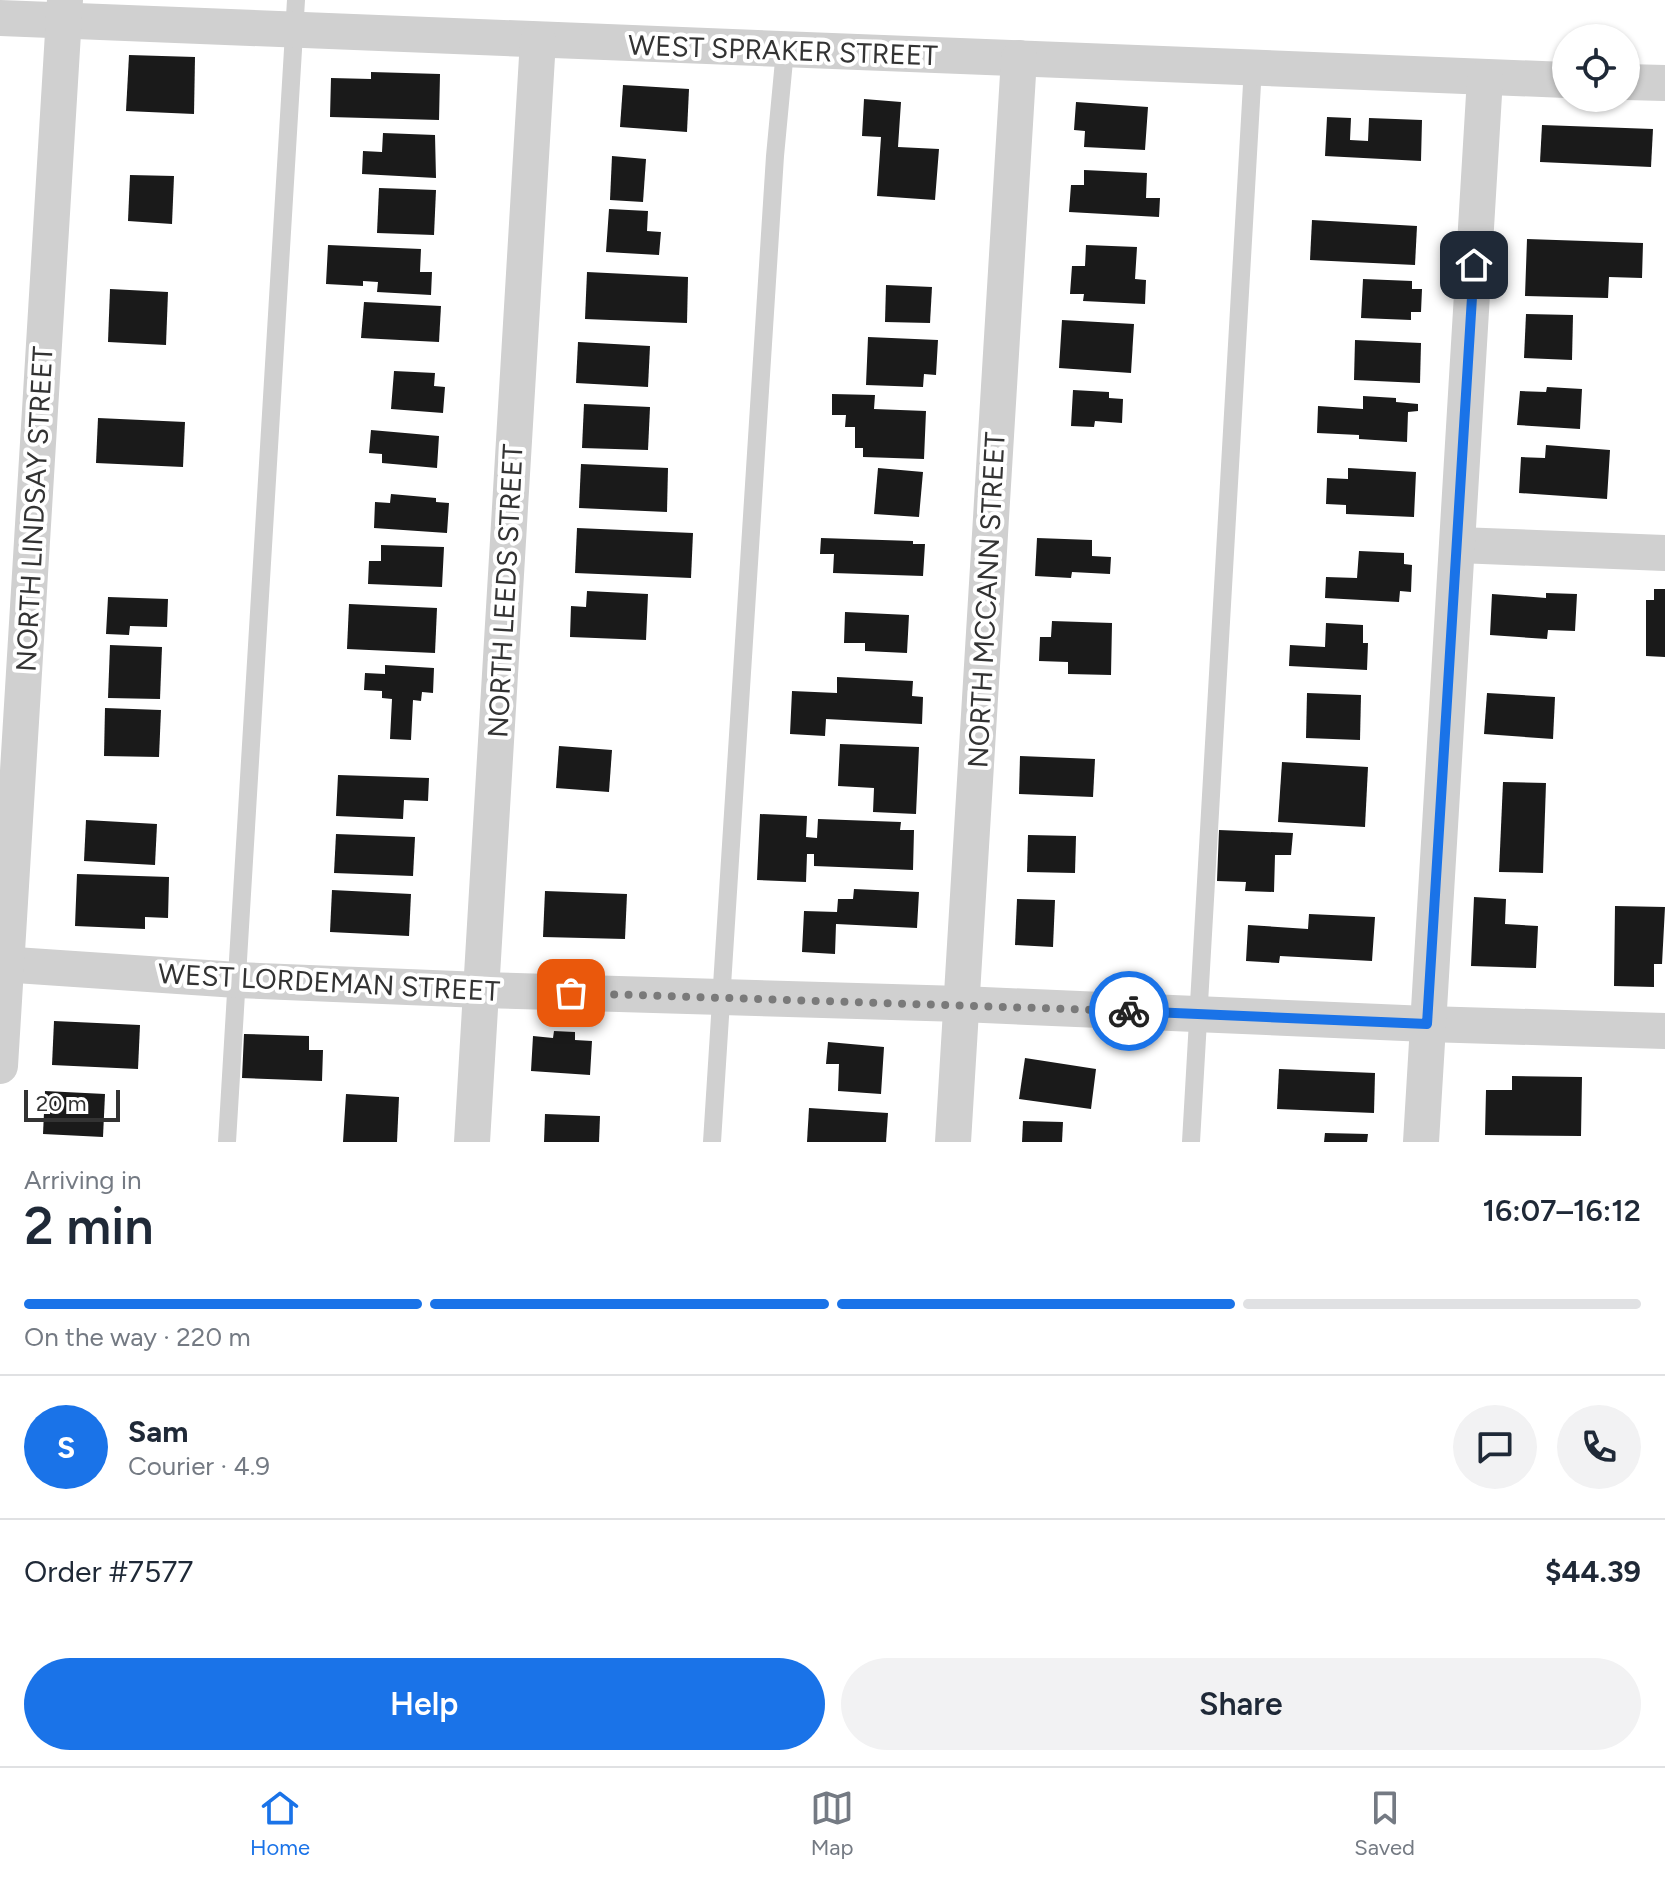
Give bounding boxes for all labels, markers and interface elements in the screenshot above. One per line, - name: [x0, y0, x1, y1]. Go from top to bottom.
- map controls: [1552, 24, 1640, 112]
- button: locate: [1552, 24, 1640, 112]
- street label: WEST SPRAKER STREET: [628, 28, 939, 72]
- pin: [1440, 231, 1508, 299]
- icon: home: [1452, 243, 1496, 287]
- street label: NORTH LINDSAY STREET: [8, 345, 60, 673]
- street label: NORTH MCCANN STREET: [960, 431, 1012, 769]
- street label: NORTH LEEDS STREET: [480, 443, 530, 739]
- street label: WEST LORDEMAN STREET: [157, 956, 501, 1008]
- pin: [537, 959, 605, 1027]
- icon: bag: [549, 971, 593, 1015]
- courier: [1089, 971, 1169, 1051]
- icon: bike: [1107, 989, 1151, 1033]
- scale bar: [24, 1086, 120, 1122]
- text: 20 m: [36, 1090, 87, 1117]
- text: Arriving in: [24, 1164, 142, 1196]
- text: 16:07–16:12: [1483, 1192, 1641, 1229]
- text: 2 min: [24, 1195, 153, 1257]
- text: On the way · 220 m: [24, 1321, 251, 1353]
- button: chat: [1453, 1405, 1537, 1489]
- button: phone: [1557, 1405, 1641, 1489]
- text: Sam: [128, 1413, 188, 1450]
- text: S: [57, 1429, 75, 1466]
- text: Courier · 4.9: [128, 1450, 270, 1482]
- text: Order #7577: [24, 1553, 193, 1590]
- text: $44.39: [1545, 1553, 1641, 1590]
- button: Help: [24, 1658, 825, 1750]
- button: Share: [841, 1658, 1641, 1750]
- tab: Home: [250, 1786, 310, 1861]
- tab: Map: [810, 1786, 854, 1861]
- tab: Saved: [1354, 1786, 1415, 1861]

